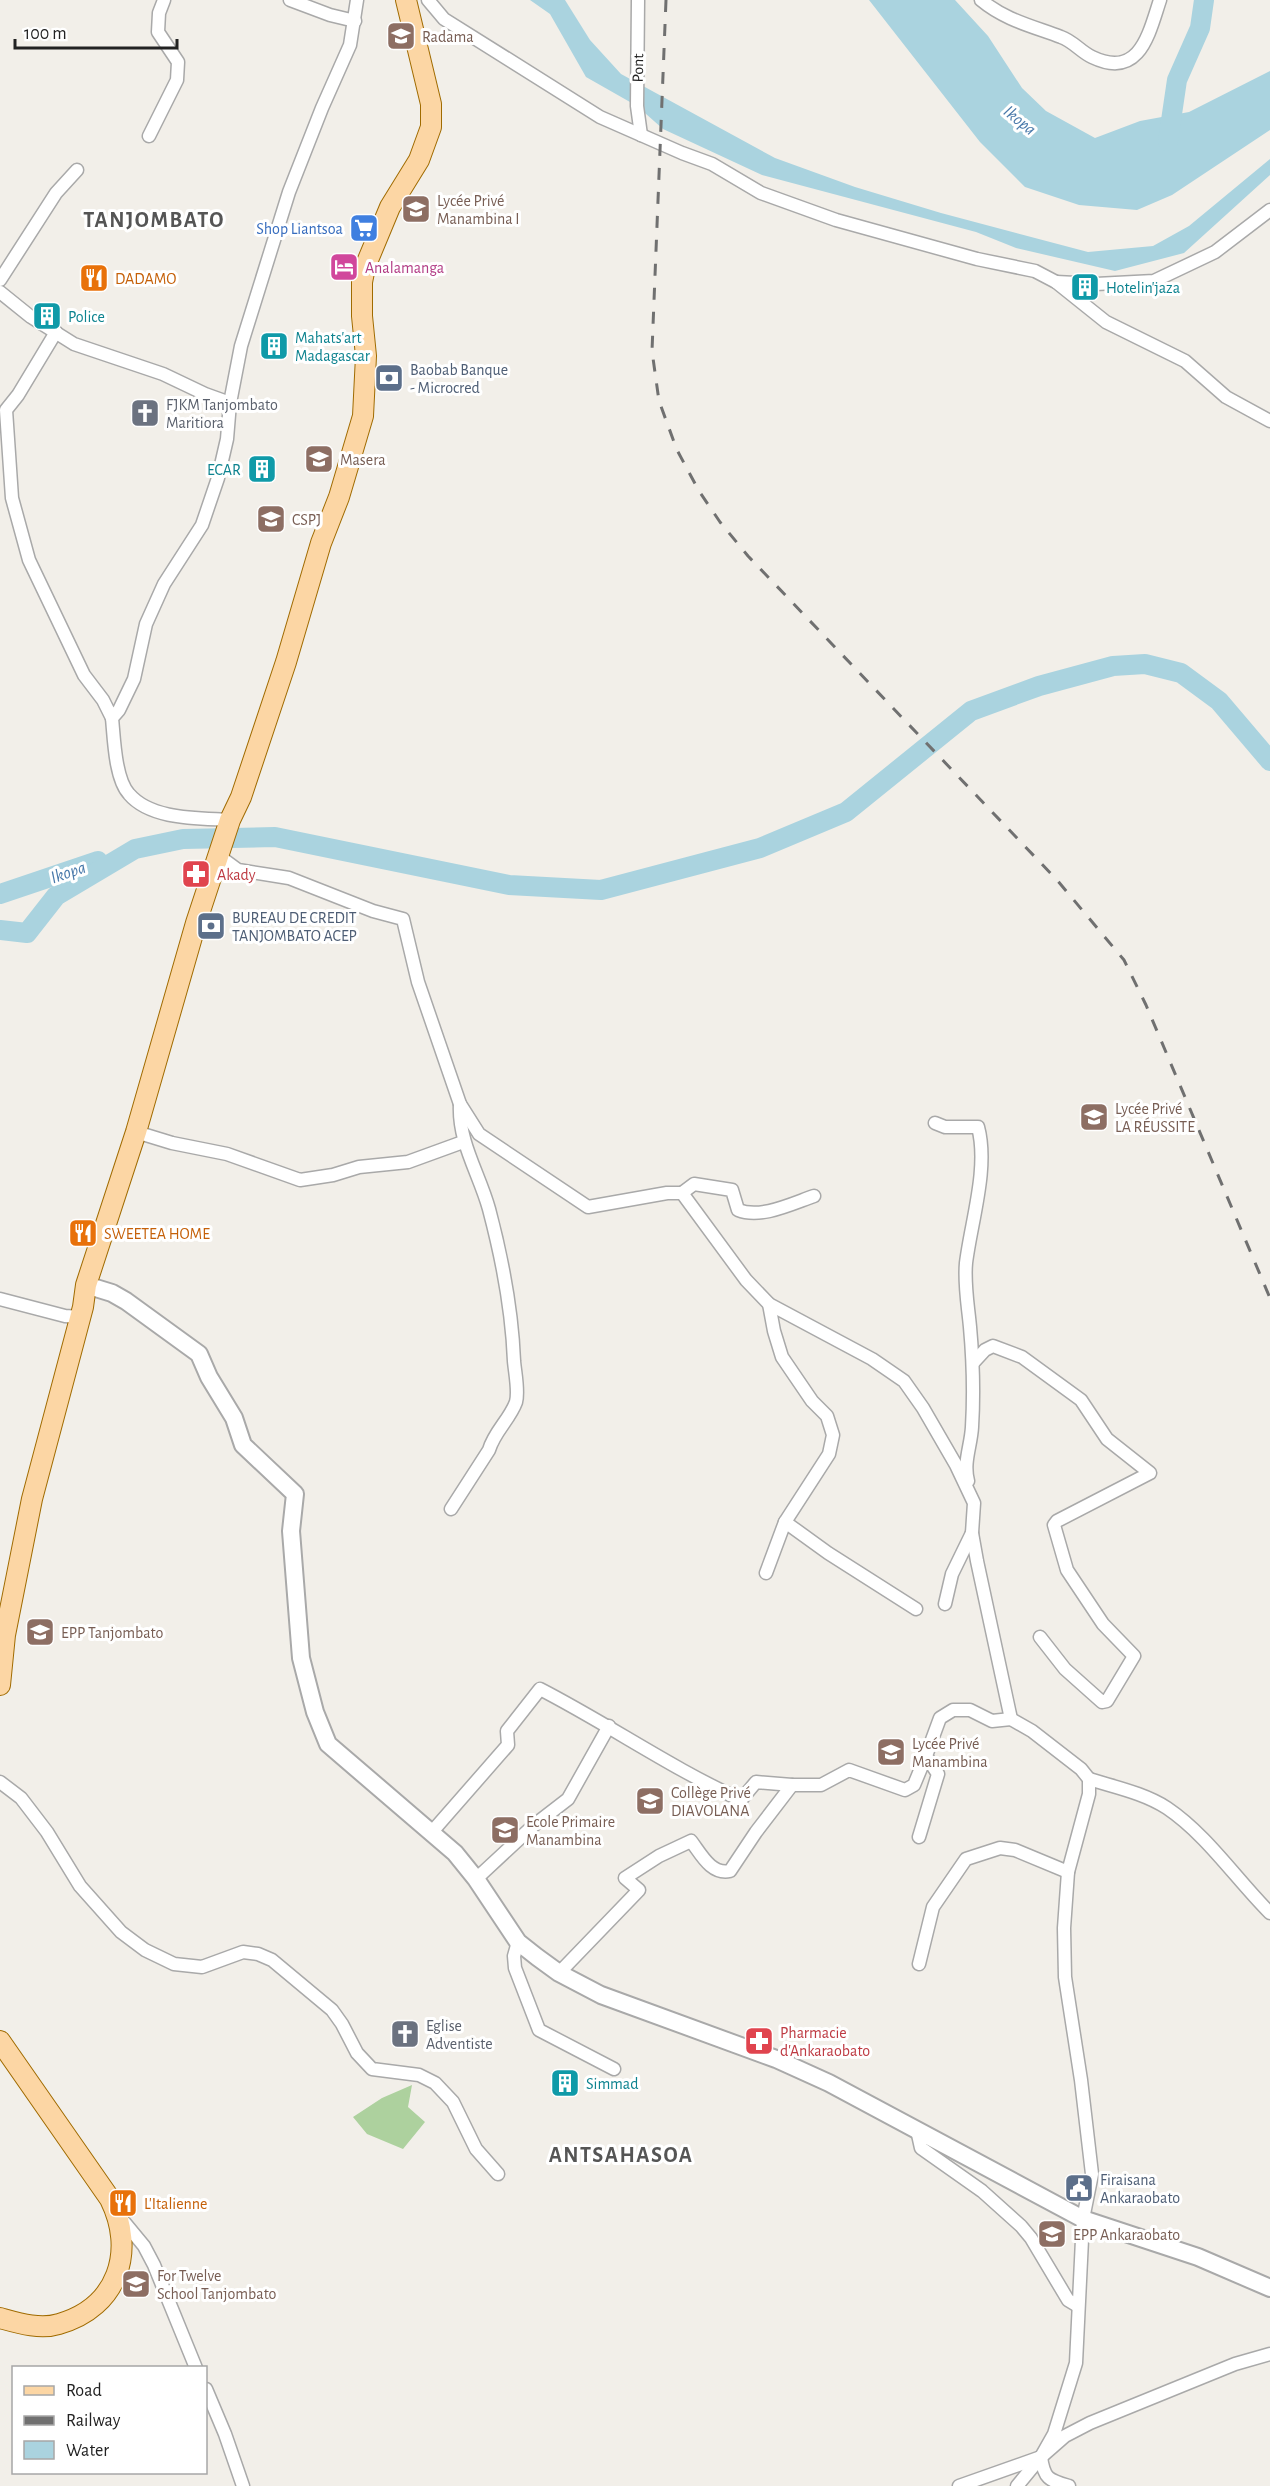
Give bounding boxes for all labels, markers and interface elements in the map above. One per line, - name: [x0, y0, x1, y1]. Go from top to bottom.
- scale bar: [15, 12, 177, 50]
- school or university icon: Radama: [385, 20, 417, 52]
- text: 100 m: [24, 25, 67, 43]
- place label: Radama: [422, 29, 474, 45]
- street label: Pont: [630, 54, 646, 83]
- water label: Ikopa: [1000, 102, 1039, 139]
- school or university icon: Lycée Privé Manambina I: [400, 193, 432, 225]
- place label: Lycée Privé Manambina I: [437, 193, 520, 227]
- district label: TANJOMBATO: [83, 209, 225, 231]
- supermarket icon: Shop Liantsoa: [348, 212, 380, 244]
- place label: Shop Liantsoa: [256, 221, 343, 237]
- hotel icon: Analamanga: [328, 251, 360, 283]
- place label: Analamanga: [365, 260, 444, 276]
- restaurant icon: DADAMO: [78, 262, 110, 294]
- place label: DADAMO: [115, 271, 177, 287]
- building icon: Hotelin'jaza: [1069, 271, 1101, 303]
- place label: Hotelin'jaza: [1106, 280, 1180, 297]
- building icon: Police: [31, 300, 63, 332]
- place label: Police: [68, 309, 105, 325]
- building icon: Mahats'art Madagascar: [258, 330, 290, 362]
- place label: Mahats'art Madagascar: [295, 330, 371, 364]
- bank icon: Baobab Banque - Microcred: [373, 362, 405, 394]
- place label: Baobab Banque - Microcred: [410, 362, 508, 396]
- church icon: FJKM Tanjombato Maritiora: [129, 397, 161, 429]
- place label: FJKM Tanjombato Maritiora: [166, 397, 278, 431]
- school or university icon: Masera: [303, 443, 335, 475]
- place label: Masera: [340, 452, 386, 468]
- building icon: ECAR: [246, 453, 278, 485]
- place label: ECAR: [207, 462, 241, 478]
- school or university icon: CSPJ: [255, 503, 287, 535]
- place label: CSPJ: [292, 512, 321, 528]
- pharmacy icon: Akady: [180, 858, 212, 890]
- water label: Ikopa: [48, 859, 88, 887]
- place label: Akady: [217, 867, 256, 884]
- bank icon: BUREAU DE CREDIT TANJOMBATO ACEP: [195, 910, 227, 942]
- place label: BUREAU DE CREDIT TANJOMBATO ACEP: [232, 910, 357, 944]
- school or university icon: Lycée Privé LA RÉUSSITE: [1078, 1101, 1110, 1133]
- place label: Lycée Privé LA RÉUSSITE: [1115, 1101, 1195, 1135]
- restaurant icon: SWEETEA HOME: [67, 1217, 99, 1249]
- place label: SWEETEA HOME: [104, 1226, 210, 1242]
- school or university icon: EPP Tanjombato: [24, 1616, 56, 1648]
- place label: EPP Tanjombato: [61, 1625, 163, 1642]
- school or university icon: Lycée Privé Manambina: [875, 1736, 907, 1768]
- place label: Lycée Privé Manambina: [912, 1736, 988, 1770]
- school or university icon: Collège Privé DIAVOLANA: [634, 1785, 666, 1817]
- place label: Collège Privé DIAVOLANA: [671, 1785, 751, 1819]
- school or university icon: Ecole Primaire Manambina: [489, 1814, 521, 1846]
- place label: Ecole Primaire Manambina: [526, 1814, 615, 1848]
- church icon: Eglise Adventiste: [389, 2018, 421, 2050]
- place label: Eglise Adventiste: [426, 2018, 493, 2052]
- pharmacy icon: Pharmacie d'Ankaraobato: [743, 2025, 775, 2057]
- place label: Pharmacie d'Ankaraobato: [780, 2025, 870, 2059]
- building icon: Simmad: [549, 2067, 581, 2099]
- place label: Simmad: [586, 2076, 639, 2092]
- district label: ANTSAHASOA: [549, 2144, 693, 2166]
- public building icon: Firaisana Ankaraobato: [1063, 2172, 1095, 2204]
- place label: Firaisana Ankaraobato: [1100, 2172, 1180, 2206]
- restaurant icon: L'Italienne: [107, 2187, 139, 2219]
- place label: L'Italienne: [144, 2196, 207, 2212]
- school or university icon: EPP Ankaraobato: [1036, 2218, 1068, 2250]
- place label: EPP Ankaraobato: [1073, 2227, 1180, 2243]
- school or university icon: For Twelve School Tanjombato: [120, 2268, 152, 2300]
- place label: For Twelve School Tanjombato: [157, 2268, 277, 2303]
- legend: [12, 2366, 207, 2474]
- text: Road: [66, 2382, 102, 2400]
- text: Railway: [66, 2412, 121, 2430]
- text: Water: [66, 2442, 109, 2460]

